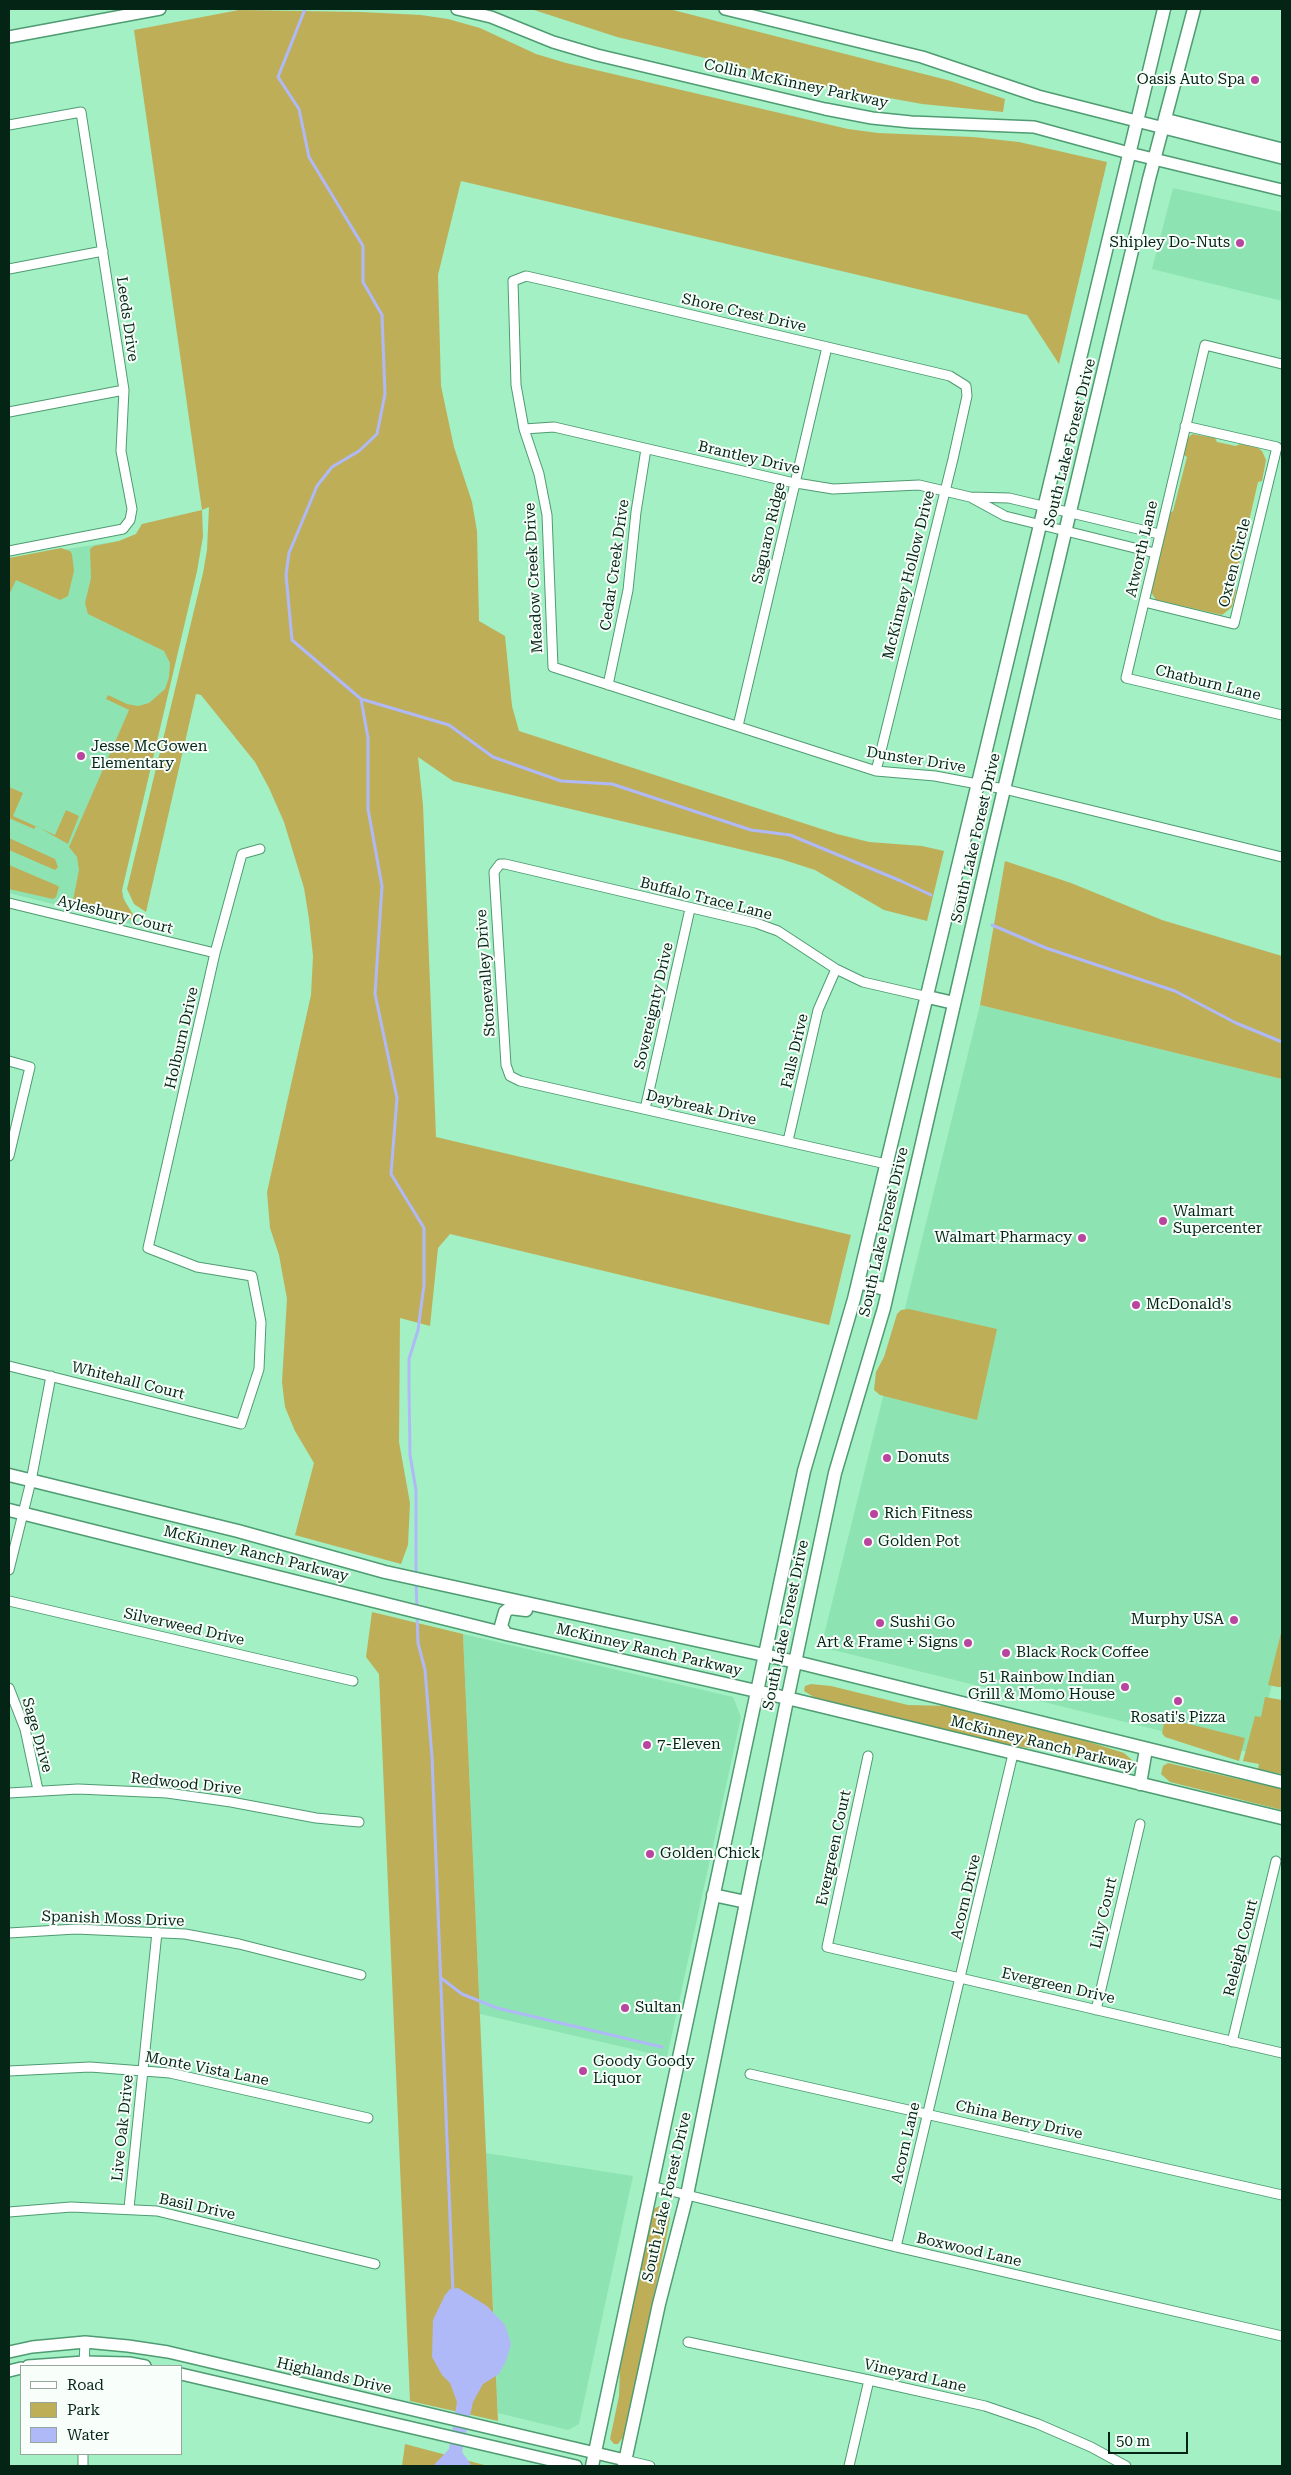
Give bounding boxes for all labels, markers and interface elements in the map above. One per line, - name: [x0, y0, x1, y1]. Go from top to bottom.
- street label: Collin McKinney Parkway: [702, 56, 890, 112]
- place label: Oasis Auto Spa: [1137, 71, 1245, 89]
- marker: Oasis Auto Spa: [1249, 74, 1261, 86]
- place label: Shipley Do-Nuts: [1110, 234, 1230, 252]
- marker: Shipley Do-Nuts: [1234, 237, 1246, 249]
- street label: Leeds Drive: [112, 275, 142, 363]
- street label: Shore Crest Drive: [680, 290, 808, 336]
- street label: South Lake Forest Drive: [1040, 357, 1100, 529]
- street label: Brantley Drive: [696, 438, 802, 478]
- street label: Saguaro Ridge: [749, 480, 789, 586]
- street label: McKinney Hollow Drive: [879, 489, 939, 661]
- street label: Cedar Creek Drive: [597, 498, 633, 632]
- street label: Atworth Lane: [1122, 499, 1162, 599]
- street label: Meadow Creek Drive: [521, 502, 547, 654]
- street label: Oxten Circle: [1215, 517, 1255, 609]
- street label: Chatburn Lane: [1153, 661, 1263, 705]
- place label: Jesse McGowen Elementary: [91, 738, 207, 773]
- street label: Dunster Drive: [865, 743, 967, 777]
- marker: Jesse McGowen Elementary: [75, 750, 87, 762]
- street label: South Lake Forest Drive: [948, 752, 1004, 924]
- street label: Buffalo Trace Lane: [638, 874, 774, 924]
- street label: Aylesbury Court: [55, 892, 175, 938]
- street label: Stonevalley Drive: [473, 909, 499, 1037]
- street label: Sovereignty Drive: [631, 941, 677, 1071]
- street label: Holburn Drive: [162, 985, 202, 1091]
- street label: Falls Drive: [778, 1012, 812, 1090]
- street label: Daybreak Drive: [644, 1087, 758, 1129]
- street label: South Lake Forest Drive: [856, 1146, 912, 1318]
- place label: Walmart Supercenter: [1173, 1203, 1262, 1238]
- marker: Walmart Supercenter: [1157, 1215, 1169, 1227]
- place label: Walmart Pharmacy: [935, 1229, 1072, 1247]
- marker: Walmart Pharmacy: [1076, 1232, 1088, 1244]
- place label: McDonald's: [1146, 1296, 1231, 1314]
- marker: McDonald's: [1130, 1299, 1142, 1311]
- street label: Whitehall Court: [70, 1358, 186, 1404]
- place label: Donuts: [897, 1449, 949, 1467]
- marker: Donuts: [881, 1452, 893, 1464]
- place label: Rich Fitness: [884, 1505, 973, 1523]
- marker: Rich Fitness: [868, 1508, 880, 1520]
- street label: McKinney Ranch Parkway: [162, 1522, 350, 1586]
- place label: Golden Pot: [878, 1533, 959, 1551]
- marker: Golden Pot: [862, 1536, 874, 1548]
- street label: South Lake Forest Drive: [759, 1538, 813, 1712]
- street label: Silverweed Drive: [122, 1604, 246, 1650]
- place label: Murphy USA: [1131, 1611, 1224, 1629]
- place label: Sushi Go: [890, 1614, 955, 1632]
- marker: Murphy USA: [1228, 1614, 1240, 1626]
- marker: Sushi Go: [874, 1617, 886, 1629]
- street label: McKinney Ranch Parkway: [554, 1620, 744, 1680]
- place label: Art & Frame + Signs: [816, 1634, 958, 1652]
- marker: Art & Frame + Signs: [962, 1637, 974, 1649]
- place label: Black Rock Coffee: [1016, 1644, 1149, 1662]
- marker: Black Rock Coffee: [1000, 1647, 1012, 1659]
- place label: 51 Rainbow Indian Grill & Momo House: [968, 1669, 1115, 1704]
- marker: 51 Rainbow Indian Grill & Momo House: [1119, 1681, 1131, 1693]
- marker: Rosati's Pizza: [1172, 1695, 1184, 1707]
- street label: Sage Drive: [18, 1696, 56, 1774]
- place label: Rosati's Pizza: [1130, 1709, 1226, 1727]
- street label: McKinney Ranch Parkway: [949, 1712, 1137, 1776]
- place label: 7-Eleven: [657, 1736, 721, 1754]
- marker: 7-Eleven: [641, 1739, 653, 1751]
- street label: Redwood Drive: [130, 1769, 242, 1799]
- street label: Evergreen Court: [813, 1788, 855, 1908]
- place label: Golden Chick: [660, 1845, 760, 1863]
- marker: Golden Chick: [644, 1848, 656, 1860]
- street label: Acorn Drive: [947, 1853, 985, 1941]
- street label: Lily Court: [1087, 1876, 1121, 1950]
- street label: Releigh Court: [1220, 1898, 1262, 1998]
- street label: Spanish Moss Drive: [41, 1908, 185, 1930]
- street label: Evergreen Drive: [1000, 1964, 1116, 2008]
- place label: Sultan: [635, 1999, 682, 2017]
- marker: Sultan: [619, 2002, 631, 2014]
- street label: Monte Vista Lane: [143, 2048, 271, 2090]
- place label: Goody Goody Liquor: [593, 2053, 695, 2088]
- marker: Goody Goody Liquor: [577, 2065, 589, 2077]
- street label: Live Oak Drive: [108, 2074, 138, 2182]
- street label: China Berry Drive: [954, 2097, 1084, 2143]
- street label: Acorn Lane: [888, 2100, 924, 2186]
- street label: South Lake Forest Drive: [639, 2111, 695, 2283]
- street label: Basil Drive: [157, 2190, 237, 2224]
- street label: Boxwood Lane: [915, 2229, 1023, 2271]
- street label: Highlands Drive: [275, 2354, 393, 2398]
- street label: Vineyard Lane: [862, 2355, 968, 2397]
- legend: [20, 2365, 182, 2455]
- text: Road: [67, 2376, 104, 2394]
- text: Park: [67, 2401, 100, 2419]
- scale bar: [1111, 2422, 1191, 2454]
- text: Water: [67, 2426, 109, 2444]
- text: 50 m: [1116, 2432, 1150, 2450]

